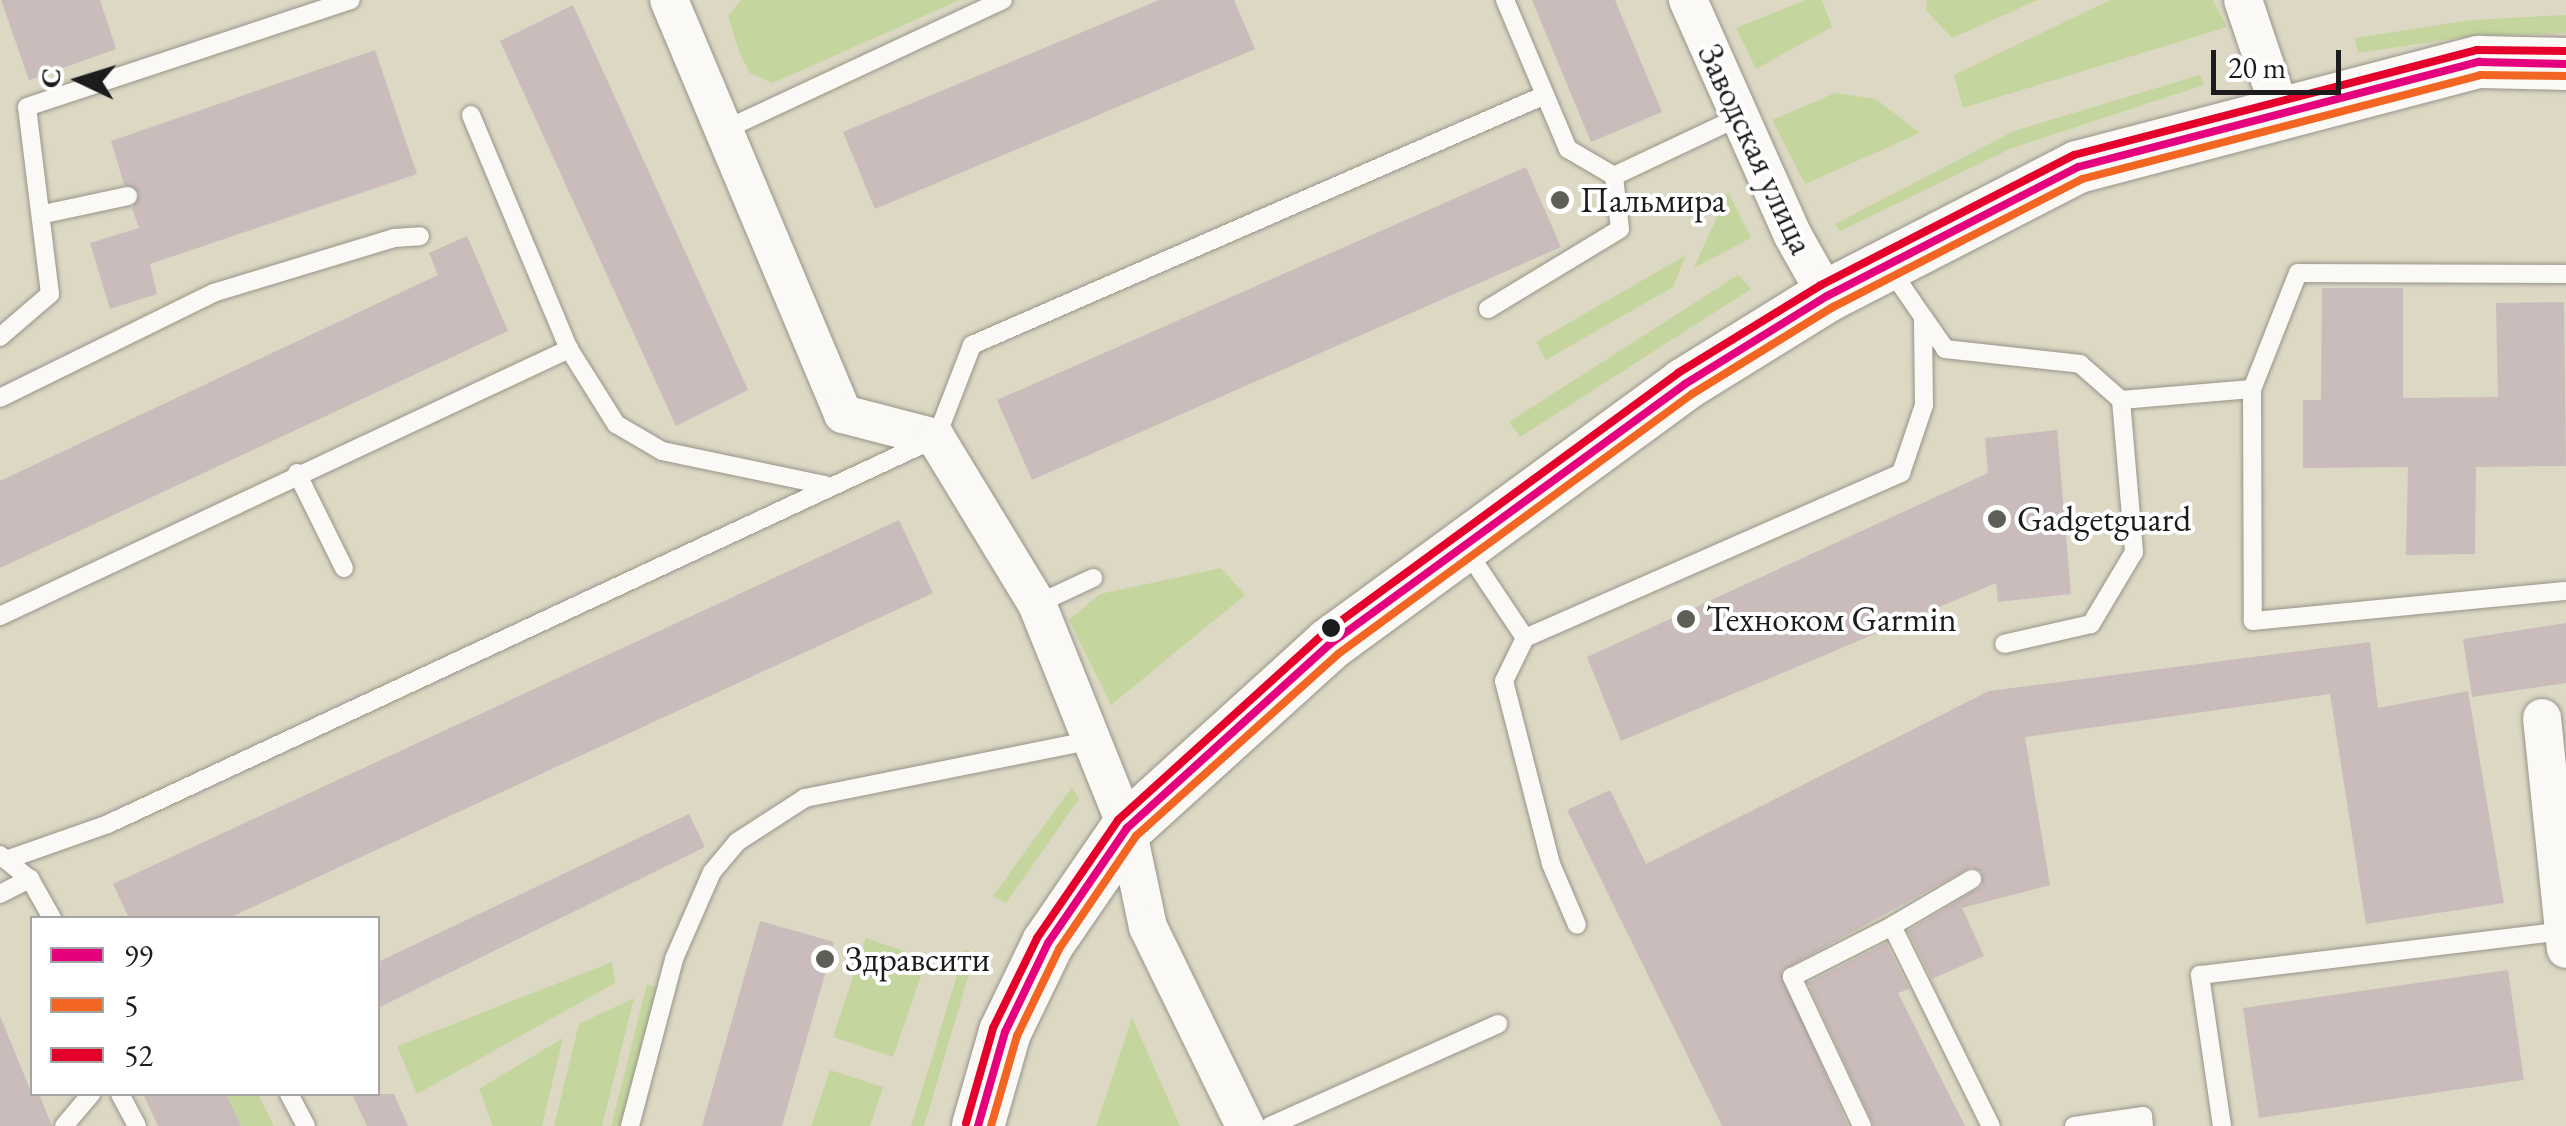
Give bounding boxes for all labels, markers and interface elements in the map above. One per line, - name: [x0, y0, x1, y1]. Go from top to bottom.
- north arrow: [30, 30, 130, 130]
- scale bar: [2216, 30, 2346, 92]
- street label: Заводская улица: [1689, 37, 1823, 261]
- text: 20 m: [2228, 48, 2286, 87]
- text: С: [31, 67, 69, 89]
- place label: Пальмира: [1580, 179, 1726, 221]
- marker: Пальмира: [1549, 189, 1571, 211]
- place label: Gadgetguard: [2017, 498, 2191, 540]
- marker: Gadgetguard: [1986, 508, 2008, 530]
- place label: Техноком Garmin: [1706, 598, 1957, 640]
- marker: Техноком Garmin: [1675, 608, 1697, 630]
- unlabelled marker: [1321, 618, 1341, 638]
- legend: [30, 916, 380, 1096]
- text: 99: [124, 936, 153, 975]
- place label: Здравсити: [845, 938, 990, 980]
- marker: Здравсити: [814, 948, 836, 970]
- text: 5: [124, 986, 138, 1025]
- text: 52: [124, 1036, 153, 1075]

